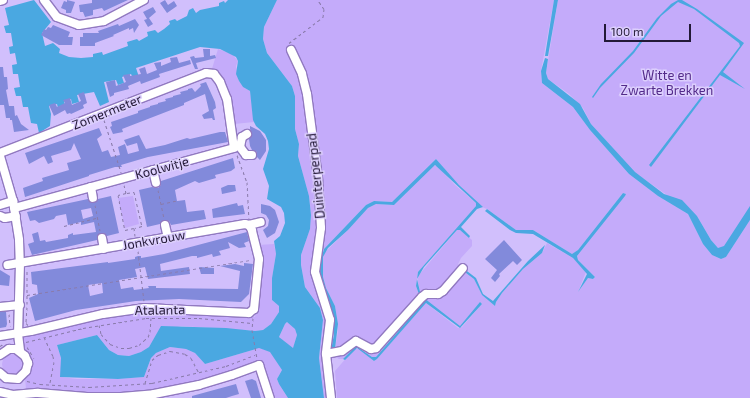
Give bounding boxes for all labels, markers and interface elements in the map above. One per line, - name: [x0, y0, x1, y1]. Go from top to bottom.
- scale bar: [606, 16, 693, 42]
- text: 100 m: [611, 24, 643, 38]
- park label: Witte en Zwarte Brekken: [621, 68, 713, 99]
- street label: Zomermeter: [70, 91, 144, 133]
- street label: Duinterperpad: [304, 133, 328, 219]
- street label: Koolwitje: [133, 153, 191, 183]
- street label: Jonkvrouw: [121, 227, 187, 253]
- street label: Atalanta: [135, 302, 185, 318]

